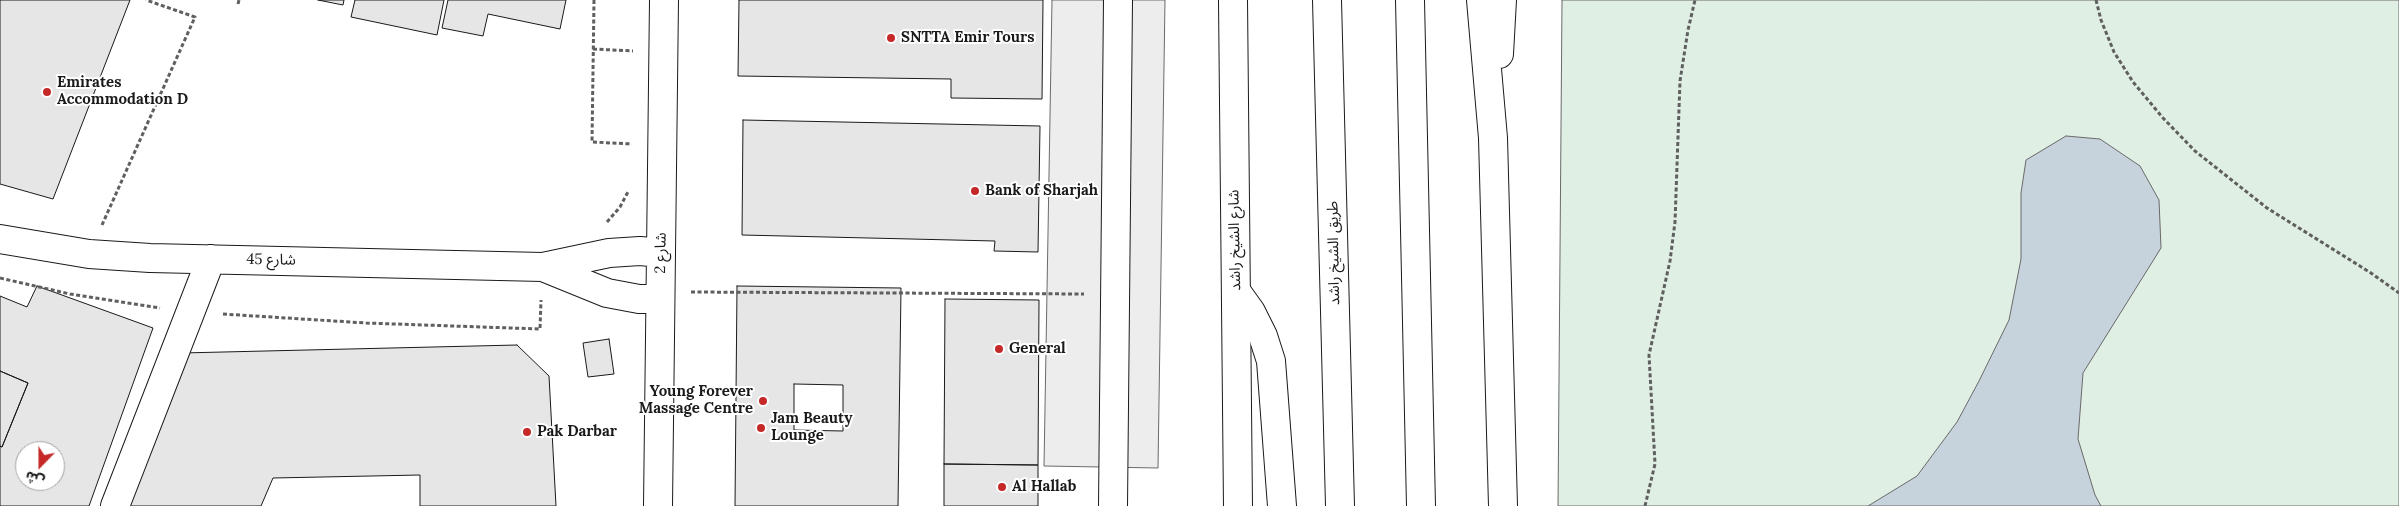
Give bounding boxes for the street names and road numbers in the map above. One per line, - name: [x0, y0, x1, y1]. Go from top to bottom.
- street label: شارع الشيخ راشد: [1225, 189, 1245, 291]
- street label: طريق الشيخ راشد: [1324, 201, 1344, 305]
- street label: شارع 2: [652, 232, 670, 274]
- street label: شارع 45: [246, 251, 296, 269]

